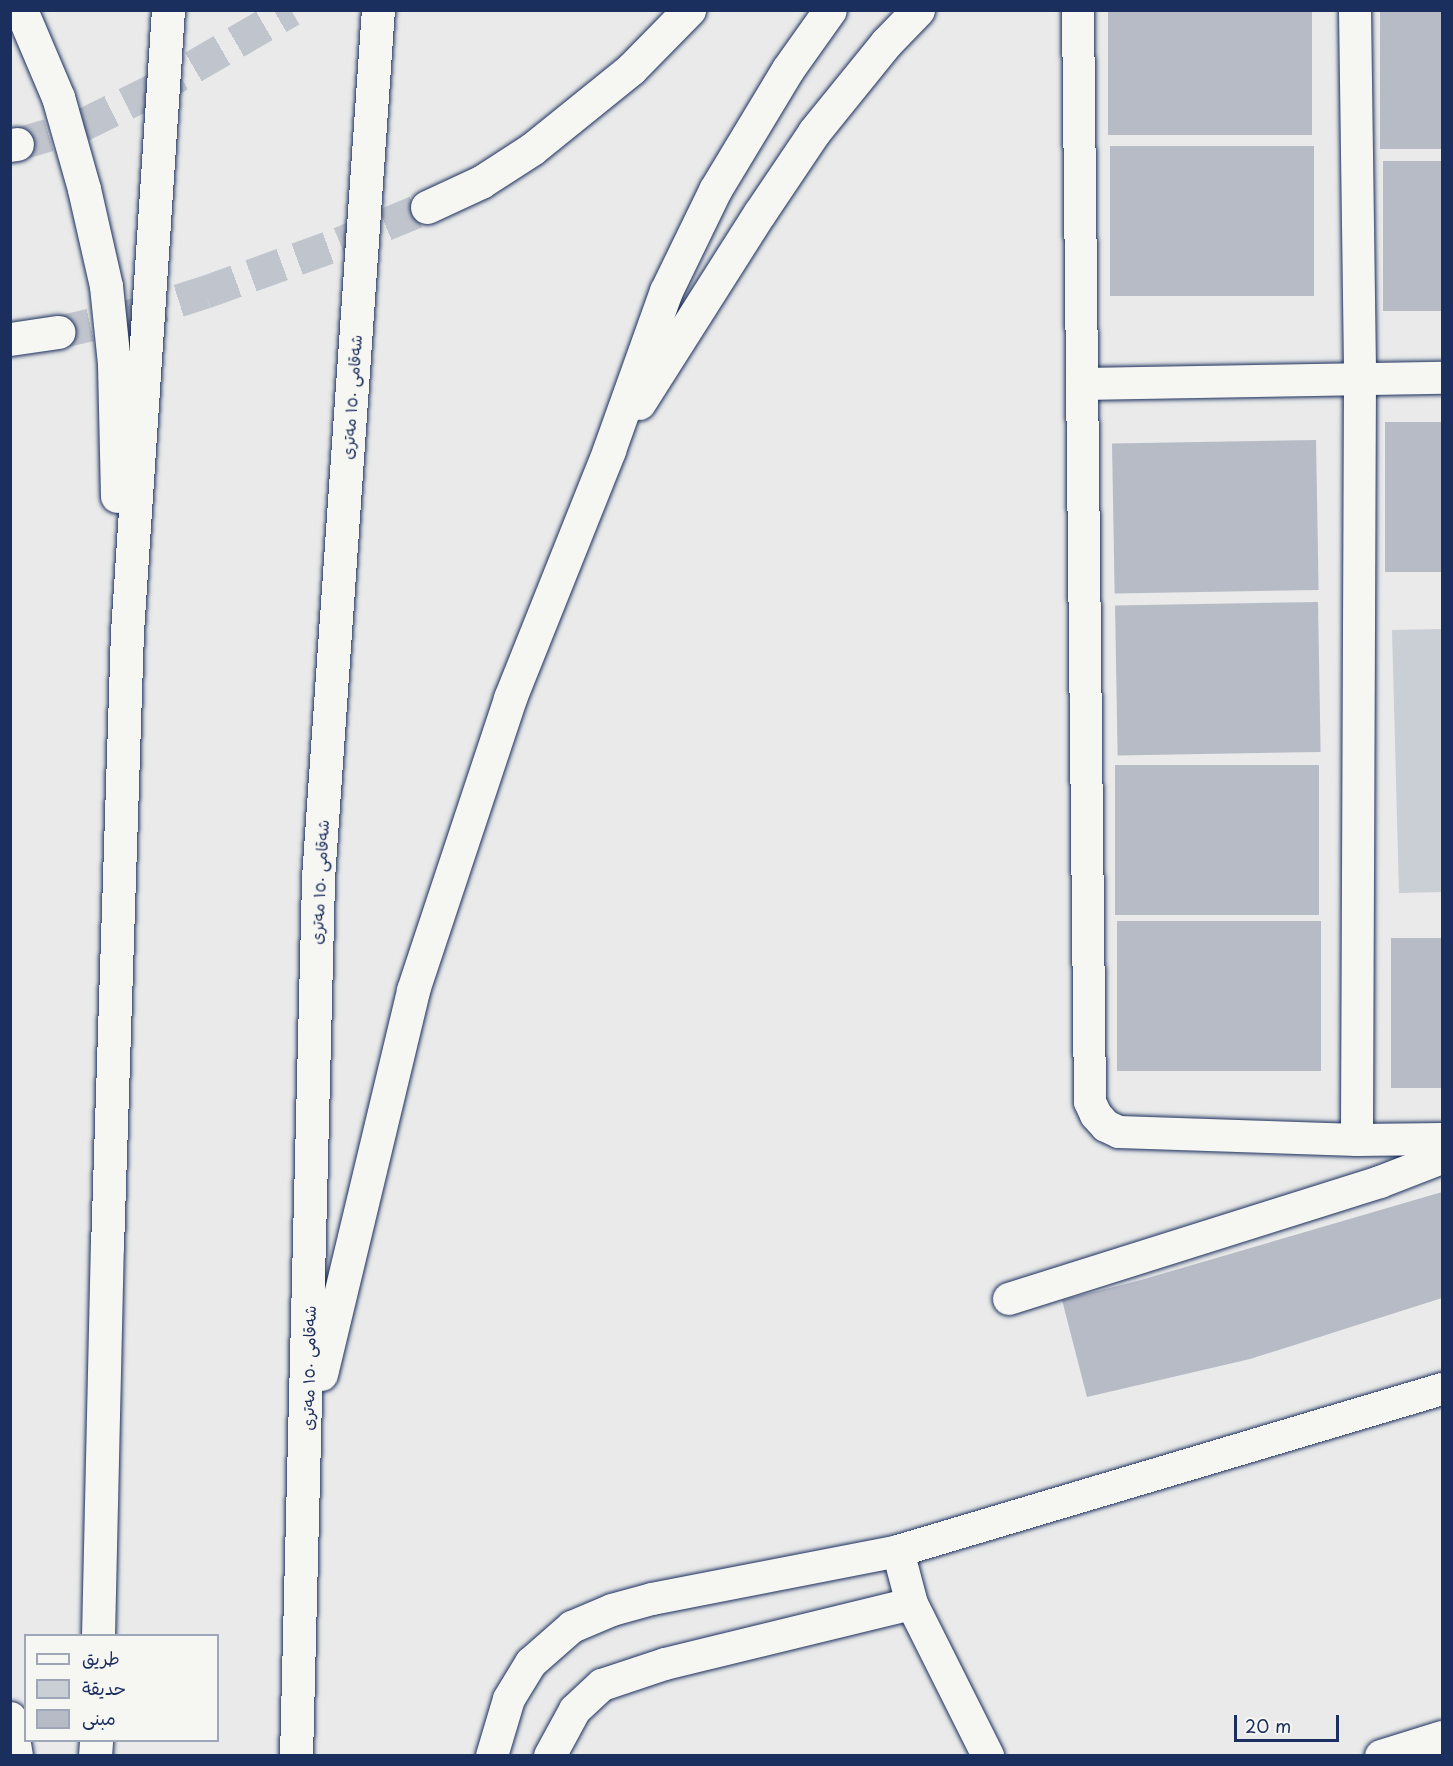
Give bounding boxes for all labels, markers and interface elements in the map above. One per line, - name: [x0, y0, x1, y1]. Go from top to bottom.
- street label: شەقامی ١٥٠ مەتری: [337, 334, 365, 460]
- street label: شەقامی ١٥٠ مەتری: [306, 819, 332, 945]
- street label: شەقامی ١٥٠ مەتری: [297, 1305, 319, 1431]
- legend: [24, 1634, 219, 1742]
- text: طريق: [82, 1644, 120, 1671]
- text: حديقة: [82, 1674, 126, 1701]
- scale bar: [1237, 1703, 1342, 1741]
- text: مبنى: [82, 1704, 116, 1731]
- text: 20 m: [1245, 1712, 1291, 1739]

